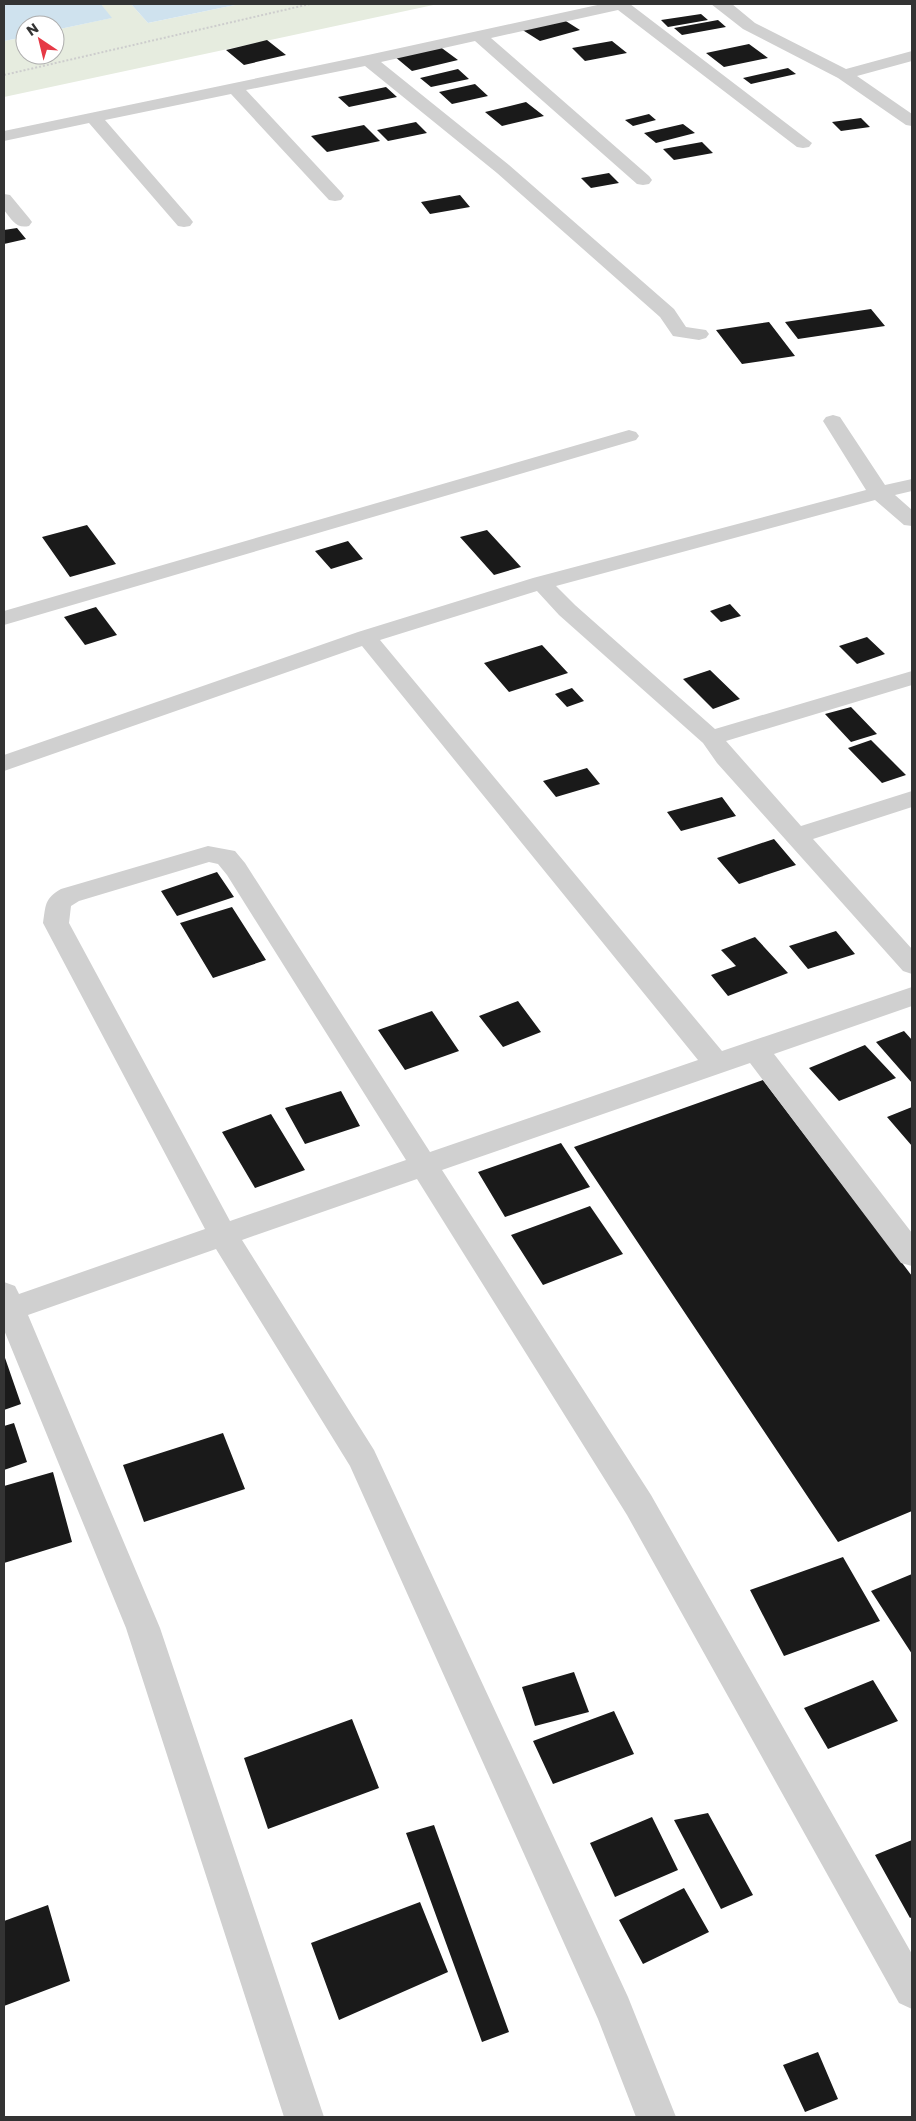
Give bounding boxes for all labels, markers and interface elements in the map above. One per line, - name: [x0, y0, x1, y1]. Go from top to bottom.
- north arrow: [15, 15, 65, 65]
- text: N: [22, 18, 43, 41]

